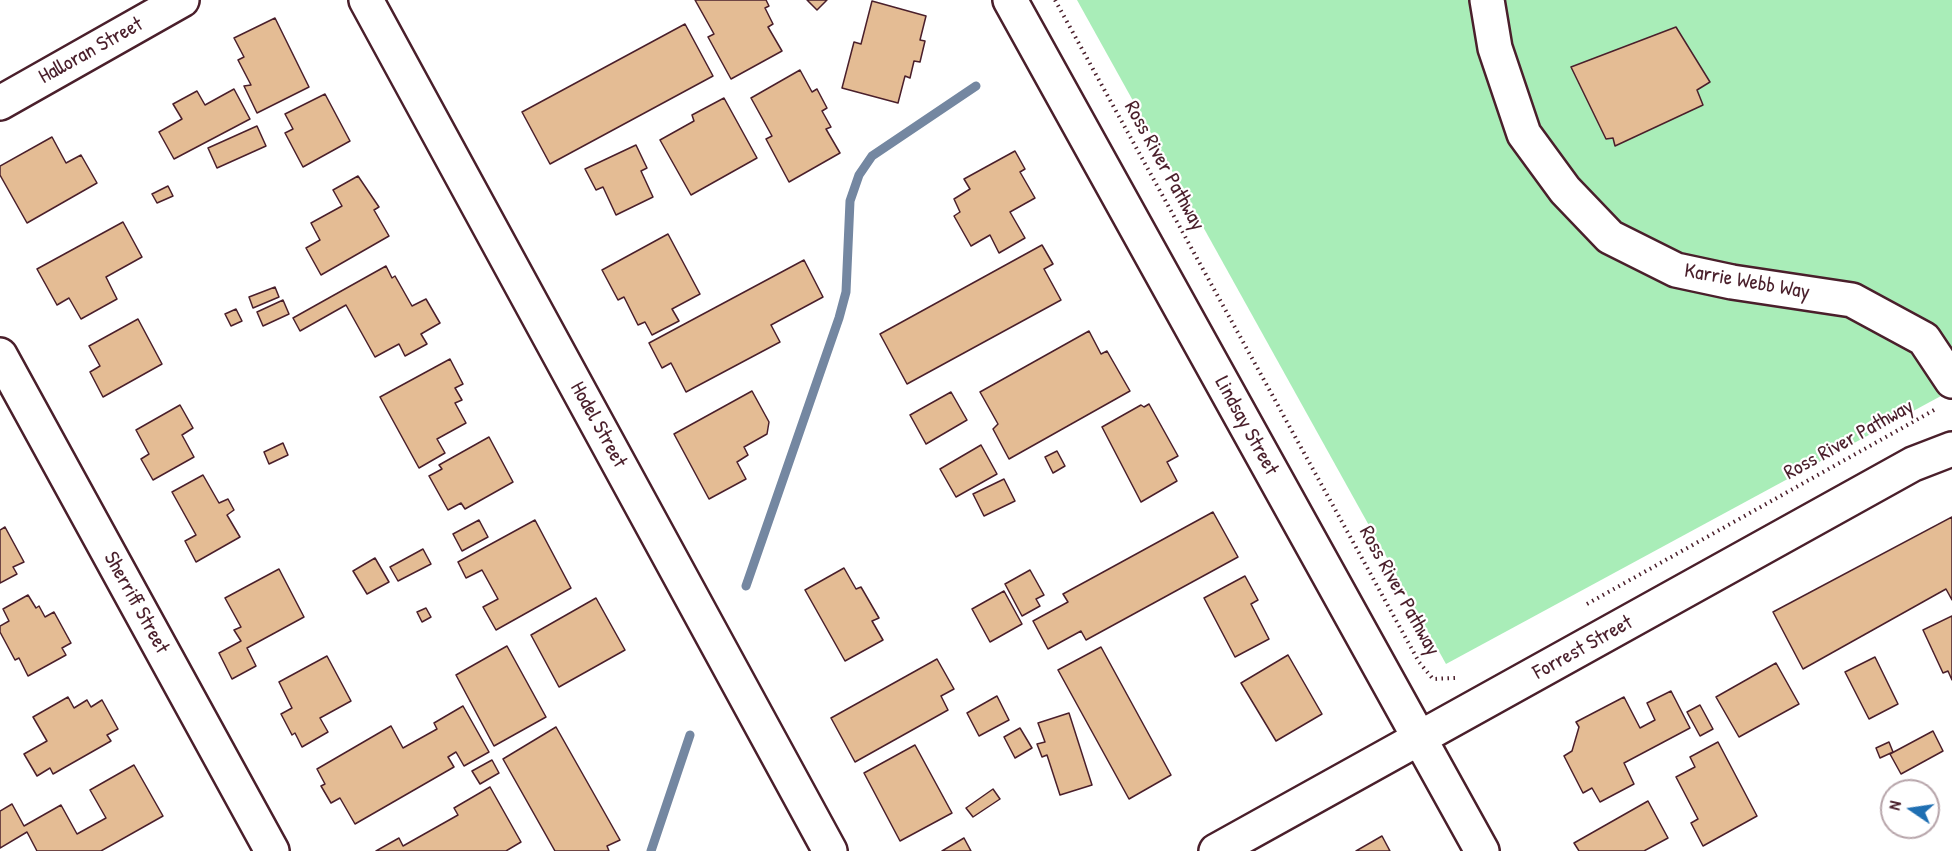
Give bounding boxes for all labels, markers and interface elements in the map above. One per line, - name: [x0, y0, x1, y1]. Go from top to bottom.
- street label: Halloran Street: [35, 12, 147, 90]
- street label: Ross River Pathway: [1118, 97, 1210, 235]
- street label: Karrie Webb Way: [1682, 259, 1812, 305]
- street label: Lindsay Street: [1209, 372, 1283, 480]
- street label: Hodel Street: [564, 378, 632, 472]
- street label: Ross River Pathway: [1780, 394, 1918, 486]
- street label: Ross River Pathway: [1353, 522, 1445, 660]
- street label: Sherriff Street: [98, 548, 174, 658]
- street label: Forrest Street: [1529, 610, 1637, 686]
- north arrow: [1880, 779, 1940, 839]
- text: N: [1883, 799, 1906, 812]

